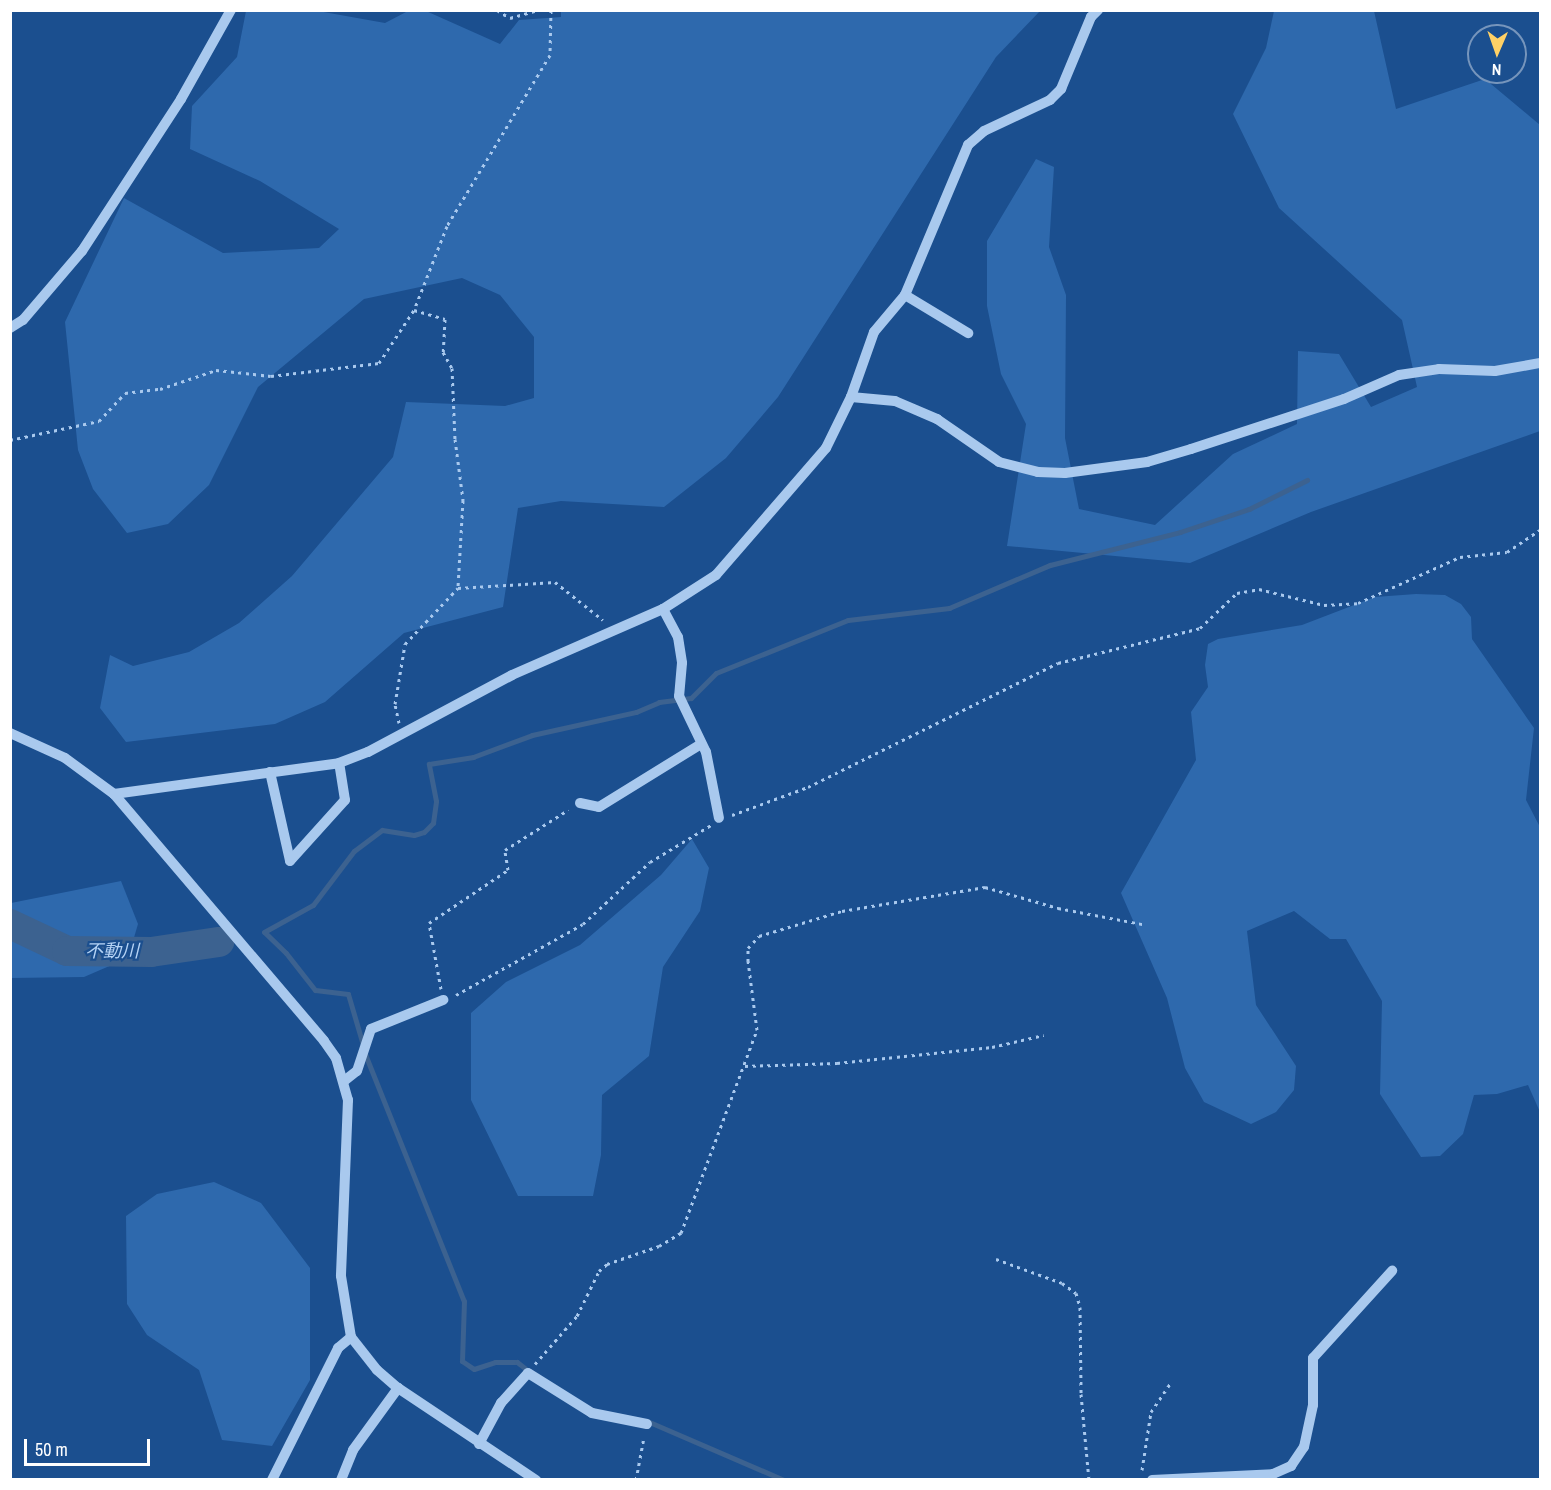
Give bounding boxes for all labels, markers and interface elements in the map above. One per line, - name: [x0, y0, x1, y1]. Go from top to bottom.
- north arrow: [1467, 24, 1527, 84]
- text: N: [1491, 59, 1502, 81]
- water label: 不動川: [85, 940, 139, 962]
- scale bar: [27, 1427, 153, 1465]
- text: 50 m: [35, 1437, 68, 1462]

